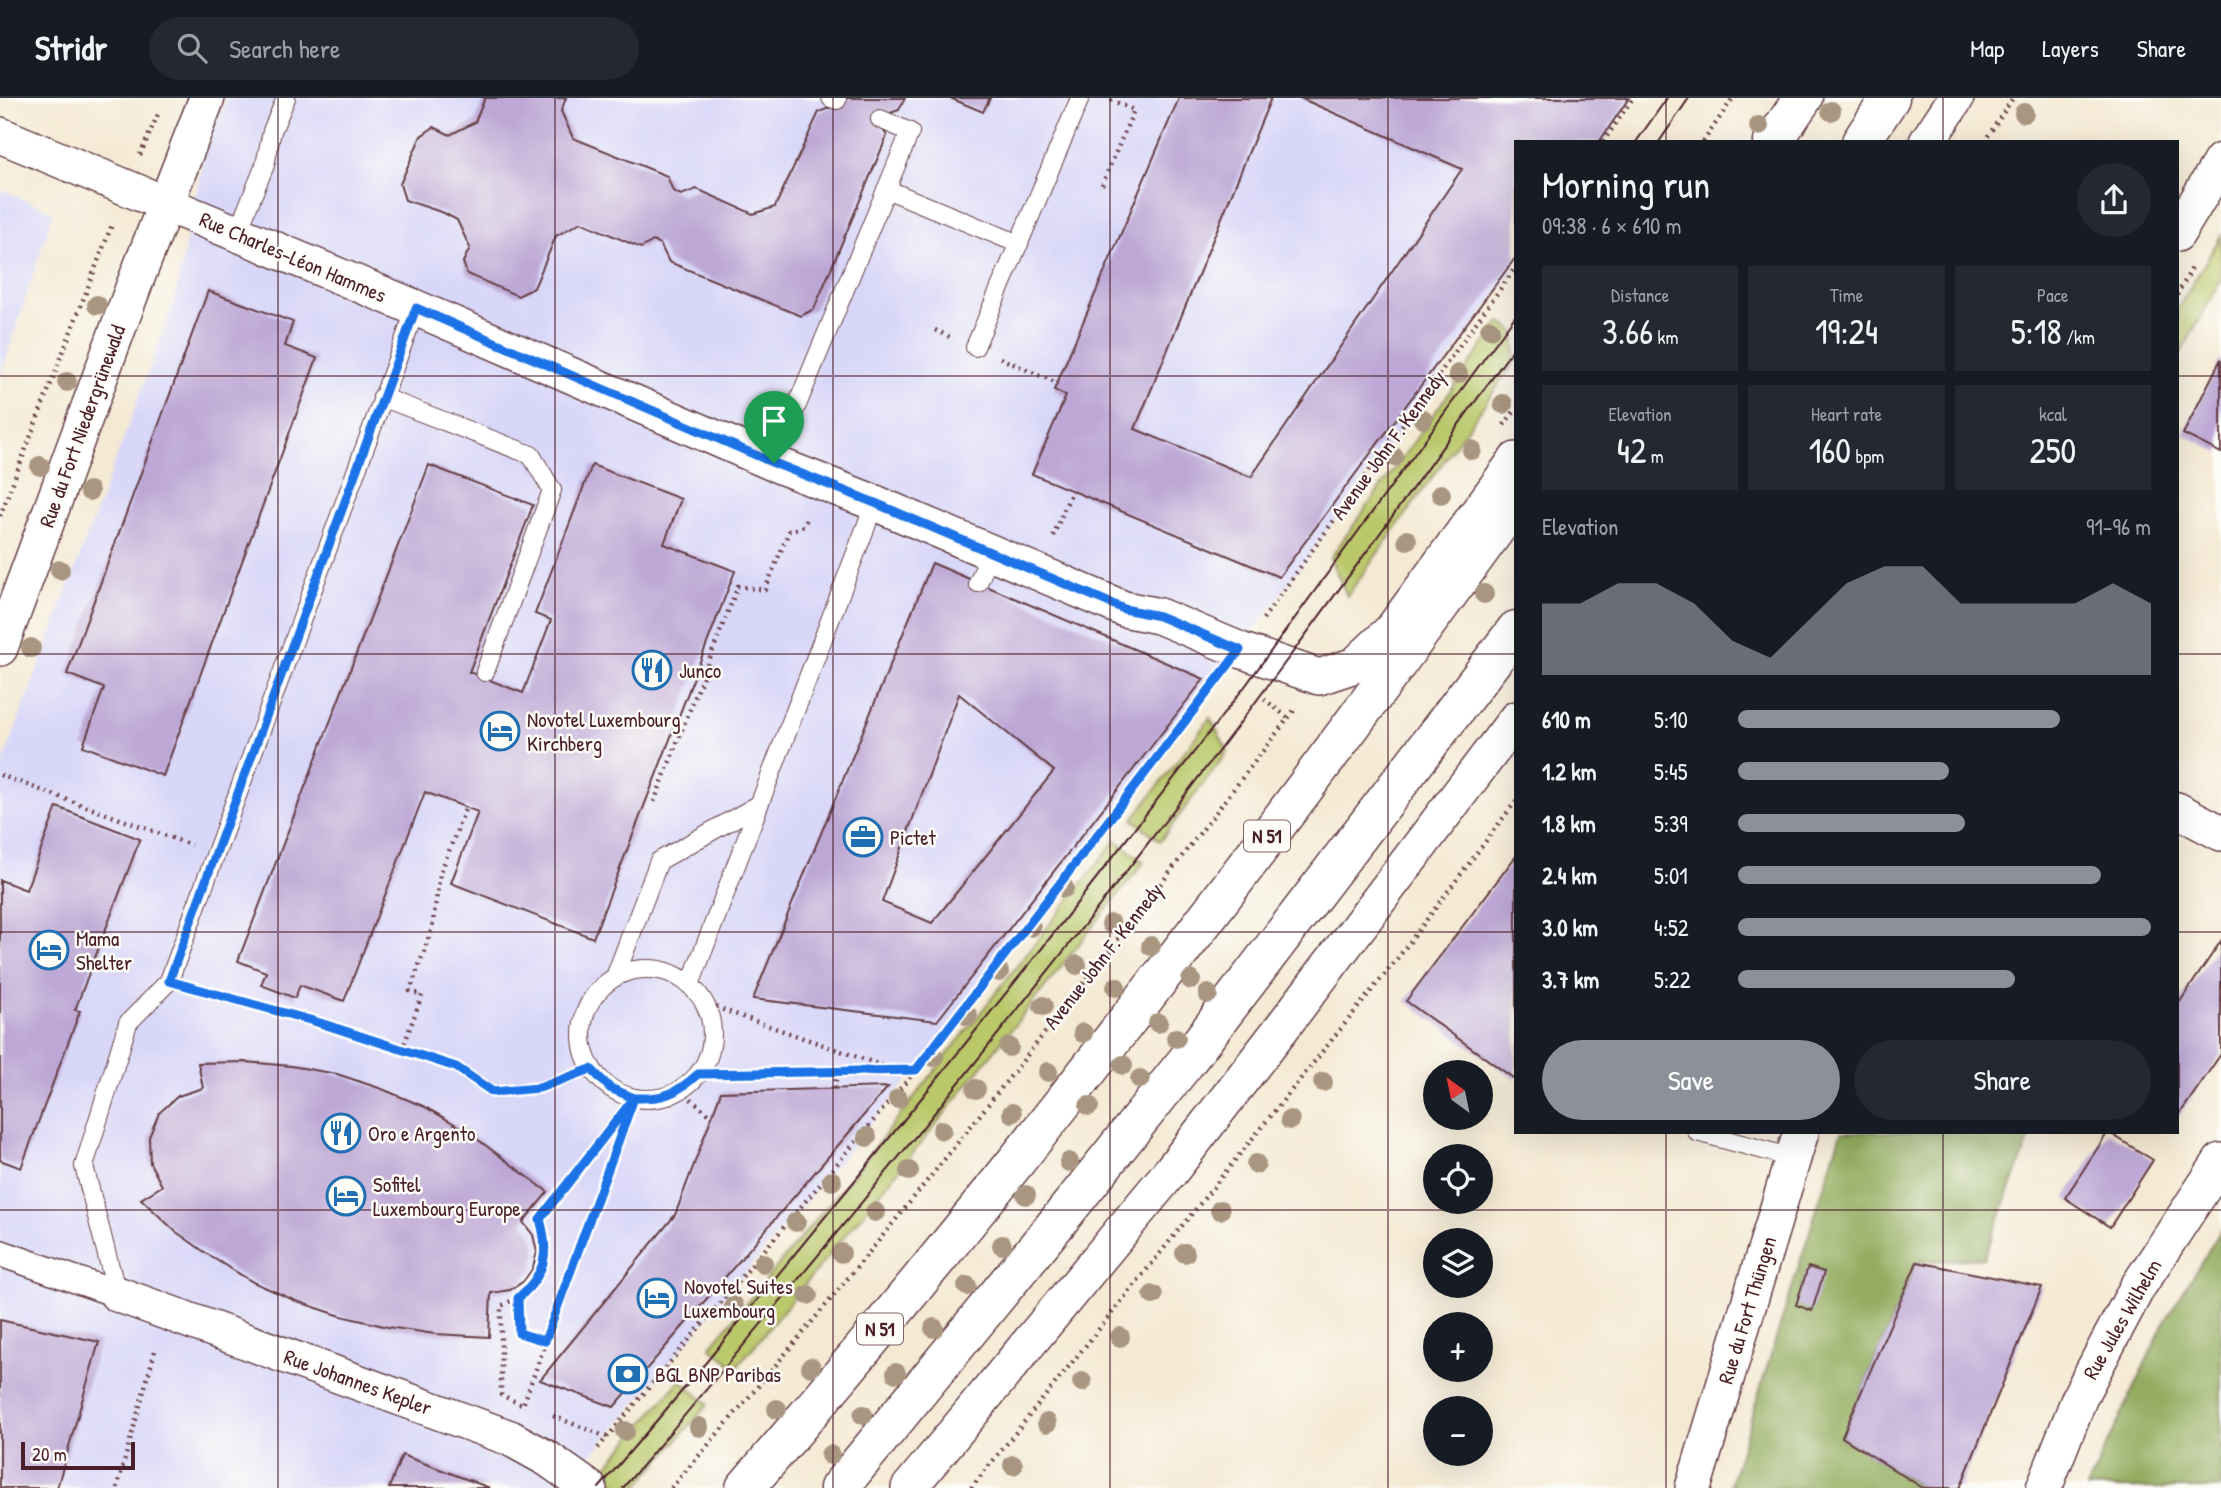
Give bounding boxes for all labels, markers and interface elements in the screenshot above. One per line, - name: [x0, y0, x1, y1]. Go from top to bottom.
- search box: [149, 17, 639, 80]
- text: Stridr: [35, 26, 107, 70]
- icon: search: [173, 29, 211, 67]
- text: Search here: [229, 31, 340, 66]
- text: Map: [1970, 32, 2004, 64]
- text: Layers: [2042, 32, 2099, 64]
- text: Share: [2137, 32, 2186, 64]
- text: Morning run: [1542, 158, 1710, 210]
- button: share: [2077, 163, 2151, 237]
- street label: Rue Charles-Léon Hammes: [195, 205, 391, 309]
- text: 09:38 · 6 × 610 m: [1542, 210, 1681, 241]
- text: Distance: [1611, 282, 1669, 308]
- text: Time: [1830, 282, 1863, 308]
- text: Pace: [2037, 282, 2069, 308]
- text: 3.66: [1602, 308, 1653, 355]
- text: 19:24: [1815, 308, 1878, 355]
- text: 5:18: [2011, 308, 2062, 355]
- street label: Rue du Fort Niedergrünewald: [32, 321, 132, 531]
- text: km: [1653, 324, 1678, 350]
- text: /km: [2062, 324, 2095, 350]
- street label: Avenue John F. Kennedy: [1324, 364, 1452, 526]
- pin: [744, 391, 804, 463]
- text: Elevation: [1609, 401, 1672, 427]
- text: Heart rate: [1811, 401, 1882, 427]
- text: kcal: [2039, 401, 2067, 427]
- icon: arrive: [755, 402, 793, 440]
- text: 42: [1617, 427, 1646, 474]
- text: 160: [1809, 427, 1851, 474]
- text: 250: [2029, 427, 2076, 474]
- text: m: [1646, 443, 1664, 469]
- text: bpm: [1851, 443, 1884, 469]
- text: Elevation: [1542, 511, 1618, 542]
- text: 91–96 m: [2086, 511, 2151, 542]
- restaurant icon: Junco: [631, 649, 673, 691]
- place label: Junco: [679, 656, 721, 685]
- text: 610 m: [1542, 704, 1591, 735]
- text: 5:10: [1654, 704, 1688, 735]
- place label: Novotel Luxembourg Kirchberg: [527, 705, 681, 758]
- hotel icon: Novotel Luxembourg Kirchberg: [479, 710, 521, 752]
- text: 1.2 km: [1542, 756, 1597, 787]
- text: 5:45: [1654, 756, 1687, 787]
- text: 1.8 km: [1542, 808, 1596, 839]
- text: 5:39: [1654, 808, 1688, 839]
- office icon: Pictet: [842, 816, 884, 858]
- road number: N 51: [1244, 820, 1290, 852]
- place label: Pictet: [890, 823, 937, 852]
- text: 2.4 km: [1542, 860, 1597, 891]
- text: 5:01: [1654, 860, 1688, 891]
- street label: Avenue John F. Kennedy: [1037, 877, 1169, 1035]
- text: 3.0 km: [1542, 912, 1598, 943]
- text: 4:52: [1654, 912, 1688, 943]
- place label: Mama Shelter: [76, 924, 132, 977]
- hotel icon: Mama Shelter: [28, 929, 70, 971]
- text: 3.7 km: [1542, 964, 1599, 995]
- text: 5:22: [1654, 964, 1691, 995]
- button: Save: [1542, 1040, 1840, 1120]
- button: Share: [1854, 1040, 2151, 1120]
- north arrow: [1423, 1060, 1493, 1130]
- map controls: [1423, 1060, 1493, 1466]
- restaurant icon: Oro e Argento: [320, 1112, 362, 1154]
- place label: Oro e Argento: [368, 1119, 475, 1148]
- button: locate: [1423, 1144, 1493, 1214]
- place label: Sofitel Luxembourg Europe: [373, 1170, 521, 1223]
- hotel icon: Sofitel Luxembourg Europe: [325, 1175, 367, 1217]
- button: layers: [1423, 1228, 1493, 1298]
- street label: Rue du Fort Thüngen: [1711, 1233, 1783, 1387]
- street label: Rue Jules Wilhelm: [2076, 1254, 2168, 1384]
- place label: Novotel Suites Luxembourg: [684, 1272, 793, 1325]
- hotel icon: Novotel Suites Luxembourg: [636, 1277, 678, 1319]
- button: +: [1423, 1312, 1493, 1382]
- road number: N 51: [857, 1314, 903, 1344]
- street label: Rue Johannes Kepler: [280, 1342, 436, 1422]
- bank icon: BGL BNP Paribas: [607, 1353, 649, 1395]
- place label: BGL BNP Paribas: [655, 1360, 781, 1389]
- button: −: [1423, 1396, 1493, 1466]
- scale bar: [21, 1439, 135, 1471]
- text: 20 m: [32, 1441, 67, 1467]

